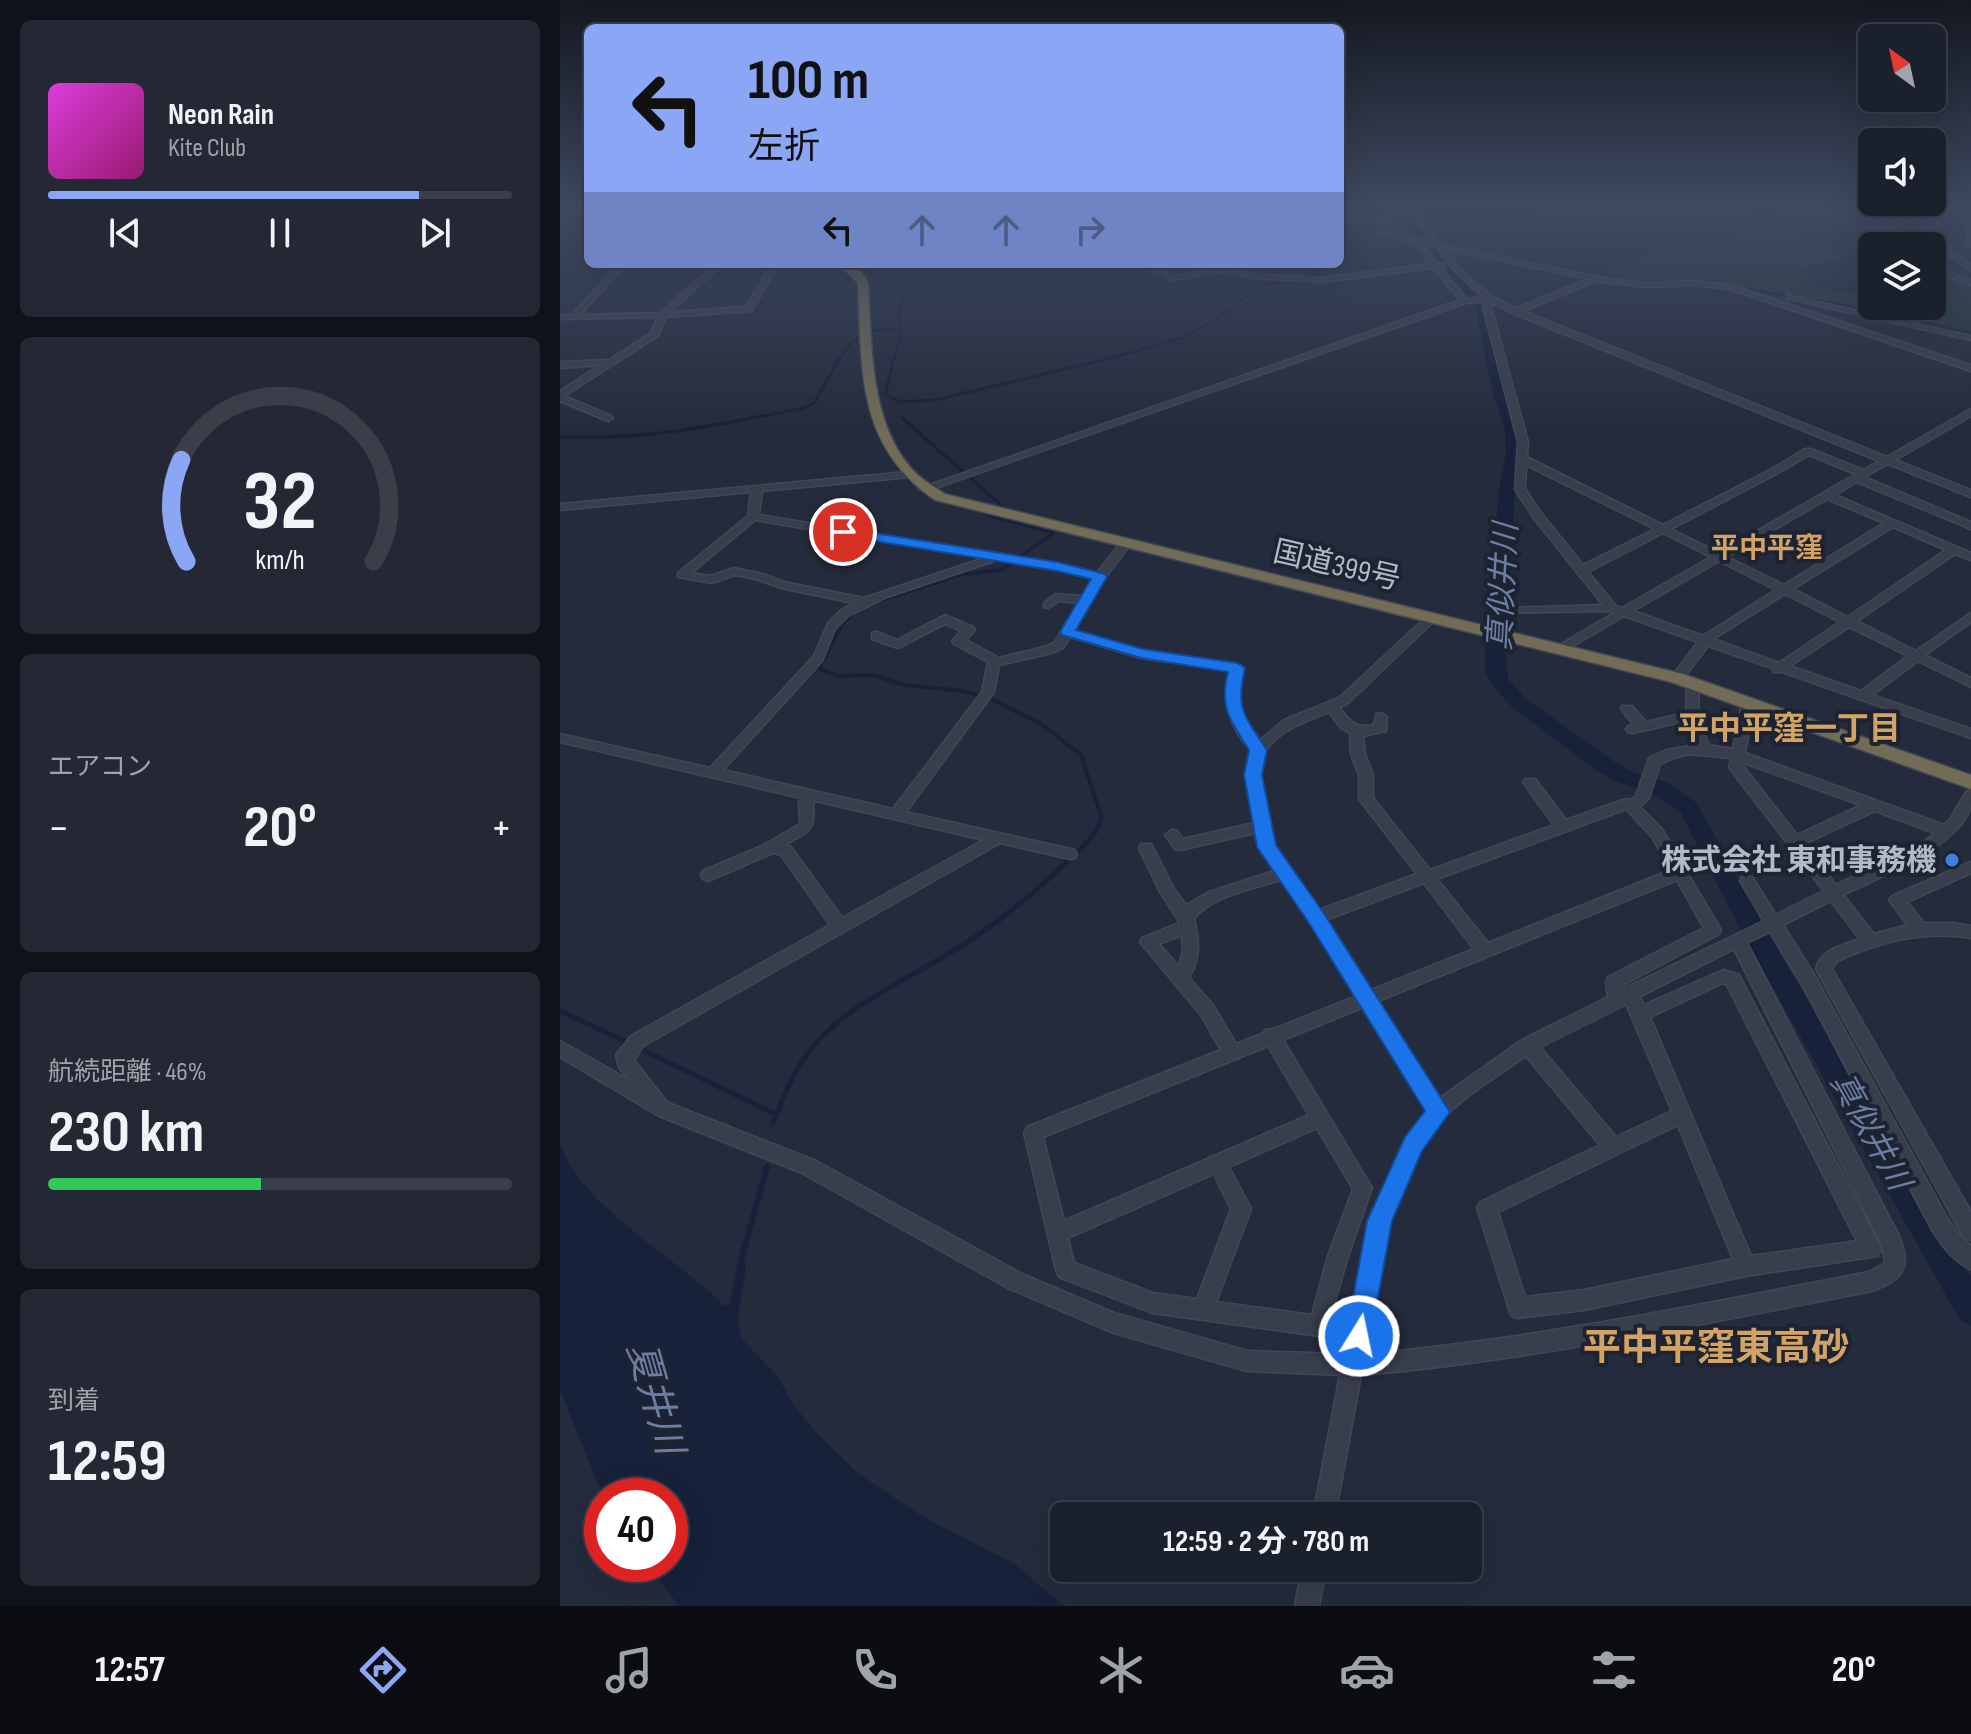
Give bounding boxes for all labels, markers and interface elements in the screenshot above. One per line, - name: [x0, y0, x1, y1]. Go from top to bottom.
- north arrow: [1858, 24, 1946, 112]
- map controls: [1858, 24, 1946, 320]
- text: 100 m: [748, 48, 869, 115]
- icon: left: [616, 56, 720, 160]
- text: Neon Rain: [168, 97, 274, 133]
- text: 左折: [748, 126, 820, 169]
- button: sound: [1858, 128, 1946, 216]
- text: Kite Club: [168, 133, 246, 164]
- icon: left: [816, 208, 860, 252]
- icon: ahead: [900, 208, 944, 252]
- icon: ahead: [984, 208, 1028, 252]
- icon: right: [1068, 208, 1112, 252]
- icon: previous: [103, 211, 147, 255]
- icon: pause: [258, 211, 302, 255]
- icon: next: [413, 211, 457, 255]
- button: layers: [1858, 232, 1946, 320]
- text: 32: [243, 452, 317, 552]
- pin: [809, 498, 877, 566]
- icon: arrive: [821, 510, 865, 554]
- water label: 真似井川: [1481, 519, 1526, 652]
- district label: 平中平窪: [1711, 532, 1823, 565]
- street label: 国道399号: [1270, 534, 1404, 598]
- text: km/h: [255, 543, 305, 578]
- district label: 平中平窪一丁目: [1677, 710, 1901, 749]
- text: エアコン: [48, 752, 152, 783]
- text: 20°: [243, 792, 317, 864]
- text: −: [48, 802, 70, 855]
- text: +: [490, 802, 512, 855]
- place label: 株式会社 東和事務機: [1661, 843, 1936, 879]
- marker: 株式会社 東和事務機: [1943, 851, 1961, 869]
- text: 航続距離 · 46%: [48, 1057, 207, 1088]
- water label: 真似井川: [1822, 1066, 1919, 1200]
- text: 230 km: [48, 1097, 204, 1169]
- position arrow: [1317, 1294, 1401, 1378]
- district label: 平中平窪東高砂: [1583, 1326, 1849, 1371]
- water label: 夏井川: [617, 1337, 693, 1463]
- text: 到着: [48, 1386, 100, 1417]
- text: 12:59: [48, 1426, 167, 1498]
- speed limit sign: 40: [584, 1478, 688, 1582]
- text: 12:59 · 2 分 · 780 m: [1163, 1524, 1369, 1560]
- icon: directions: [355, 1642, 411, 1698]
- icon: music: [601, 1642, 657, 1698]
- icon: phone: [847, 1642, 903, 1698]
- icon: climate: [1093, 1642, 1149, 1698]
- icon: car: [1339, 1642, 1395, 1698]
- icon: filters: [1586, 1642, 1642, 1698]
- text: 12:57: [95, 1649, 165, 1692]
- text: 20°: [1832, 1649, 1876, 1692]

